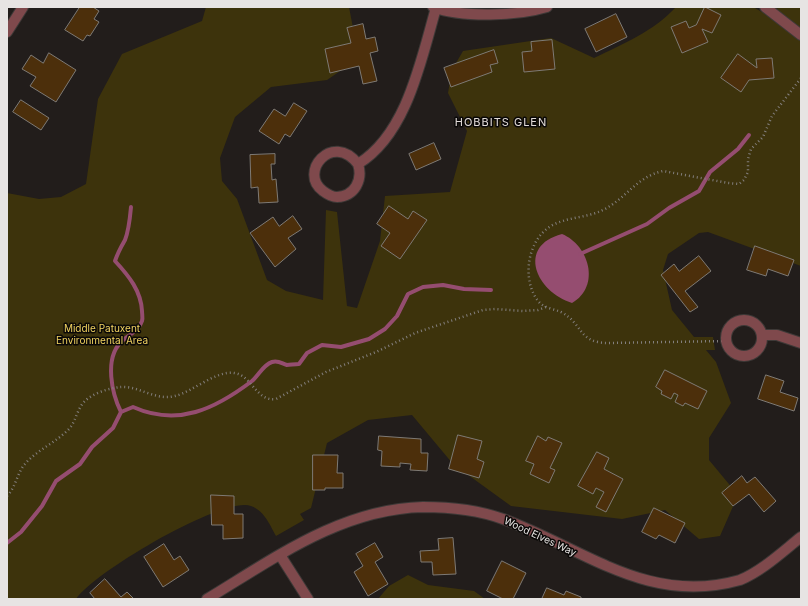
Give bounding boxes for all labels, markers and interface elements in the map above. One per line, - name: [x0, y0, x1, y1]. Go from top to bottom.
- district label: HOBBITS GLEN: [455, 116, 547, 130]
- park label: Middle Patuxent Environmental Area: [56, 323, 148, 346]
- street label: Wood Elves Way: [502, 515, 578, 559]

